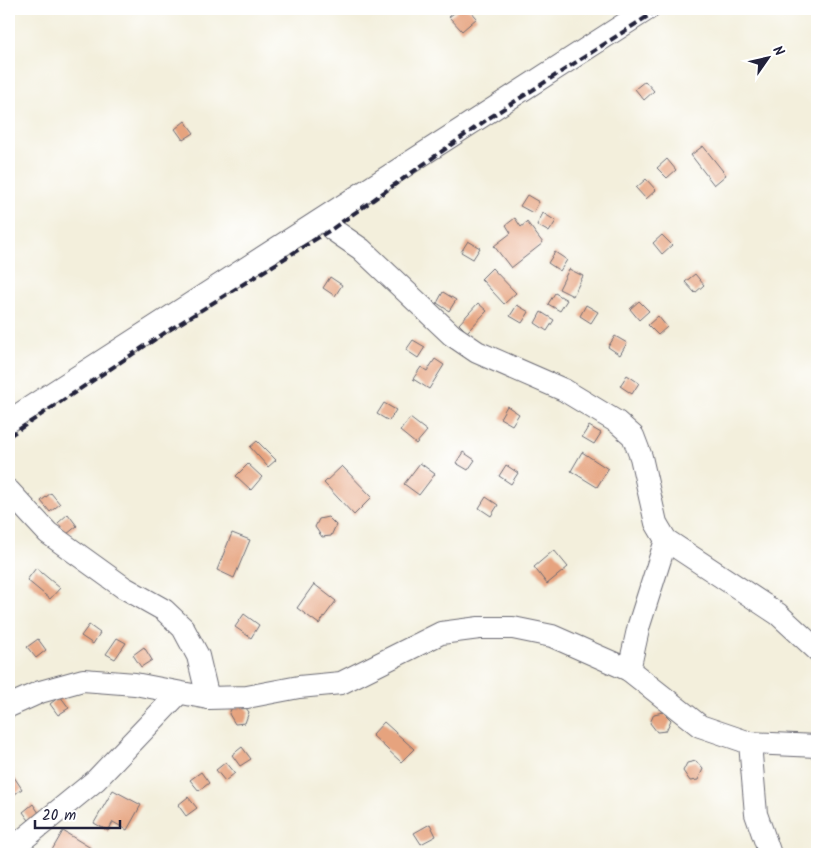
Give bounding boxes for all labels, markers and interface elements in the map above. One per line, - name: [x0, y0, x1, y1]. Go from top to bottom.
- north arrow: [744, 32, 794, 82]
- text: N: [766, 41, 790, 61]
- scale bar: [35, 798, 120, 830]
- text: 20 m: [42, 804, 76, 828]

